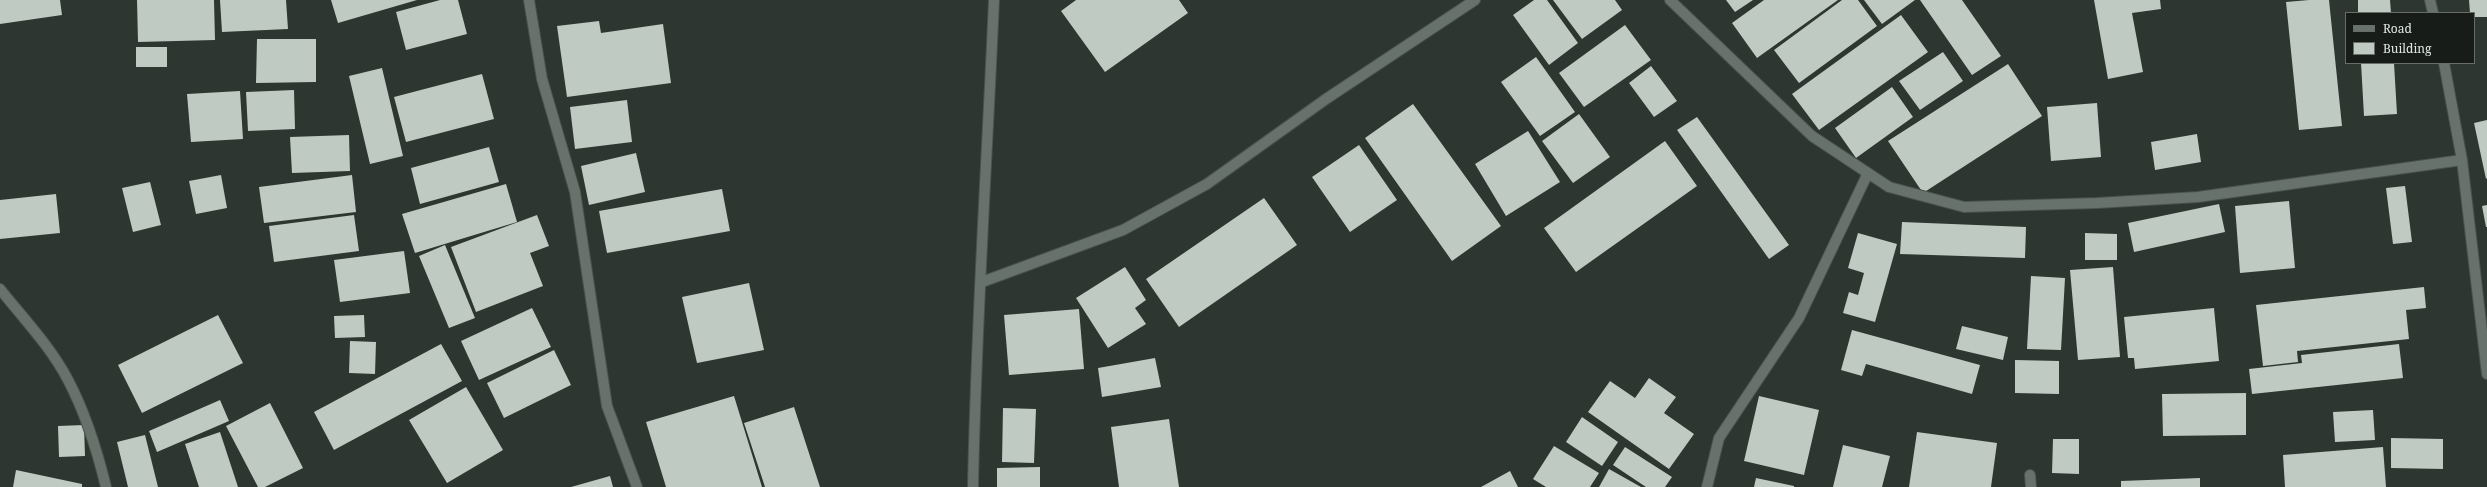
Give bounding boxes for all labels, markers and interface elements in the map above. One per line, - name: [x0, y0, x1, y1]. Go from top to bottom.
- legend: [2345, 12, 2475, 64]
- text: Road: [2383, 20, 2412, 37]
- text: Building: [2383, 40, 2431, 57]

